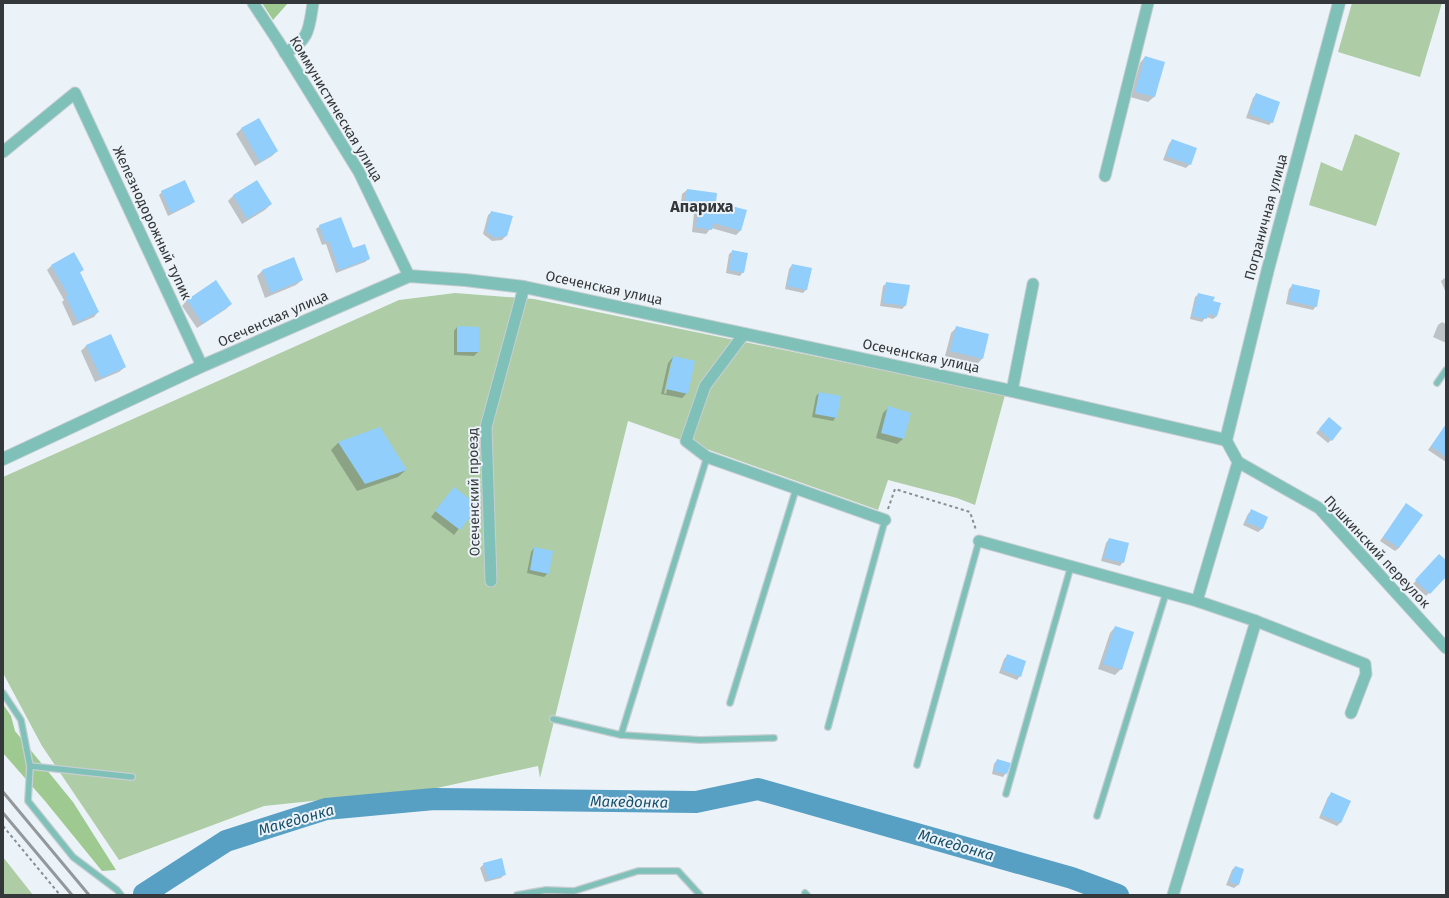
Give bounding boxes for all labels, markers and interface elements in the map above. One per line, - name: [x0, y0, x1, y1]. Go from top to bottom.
- street label: Коммунистическая улица: [286, 33, 386, 185]
- street label: Железнодорожный тупик: [109, 143, 195, 303]
- street label: Пограничная улица: [1241, 152, 1291, 282]
- district label: Апариха: [669, 197, 734, 216]
- street label: Осеченская улица: [544, 267, 664, 309]
- street label: Осеченская улица: [215, 287, 331, 351]
- street label: Осеченская улица: [861, 335, 981, 377]
- street label: Осеченский проезд: [464, 427, 484, 556]
- street label: Пушкинский переулок: [1320, 492, 1434, 612]
- water label: Македонка: [590, 792, 668, 812]
- water label: Македонка: [256, 801, 336, 839]
- water label: Македонка: [916, 826, 996, 864]

